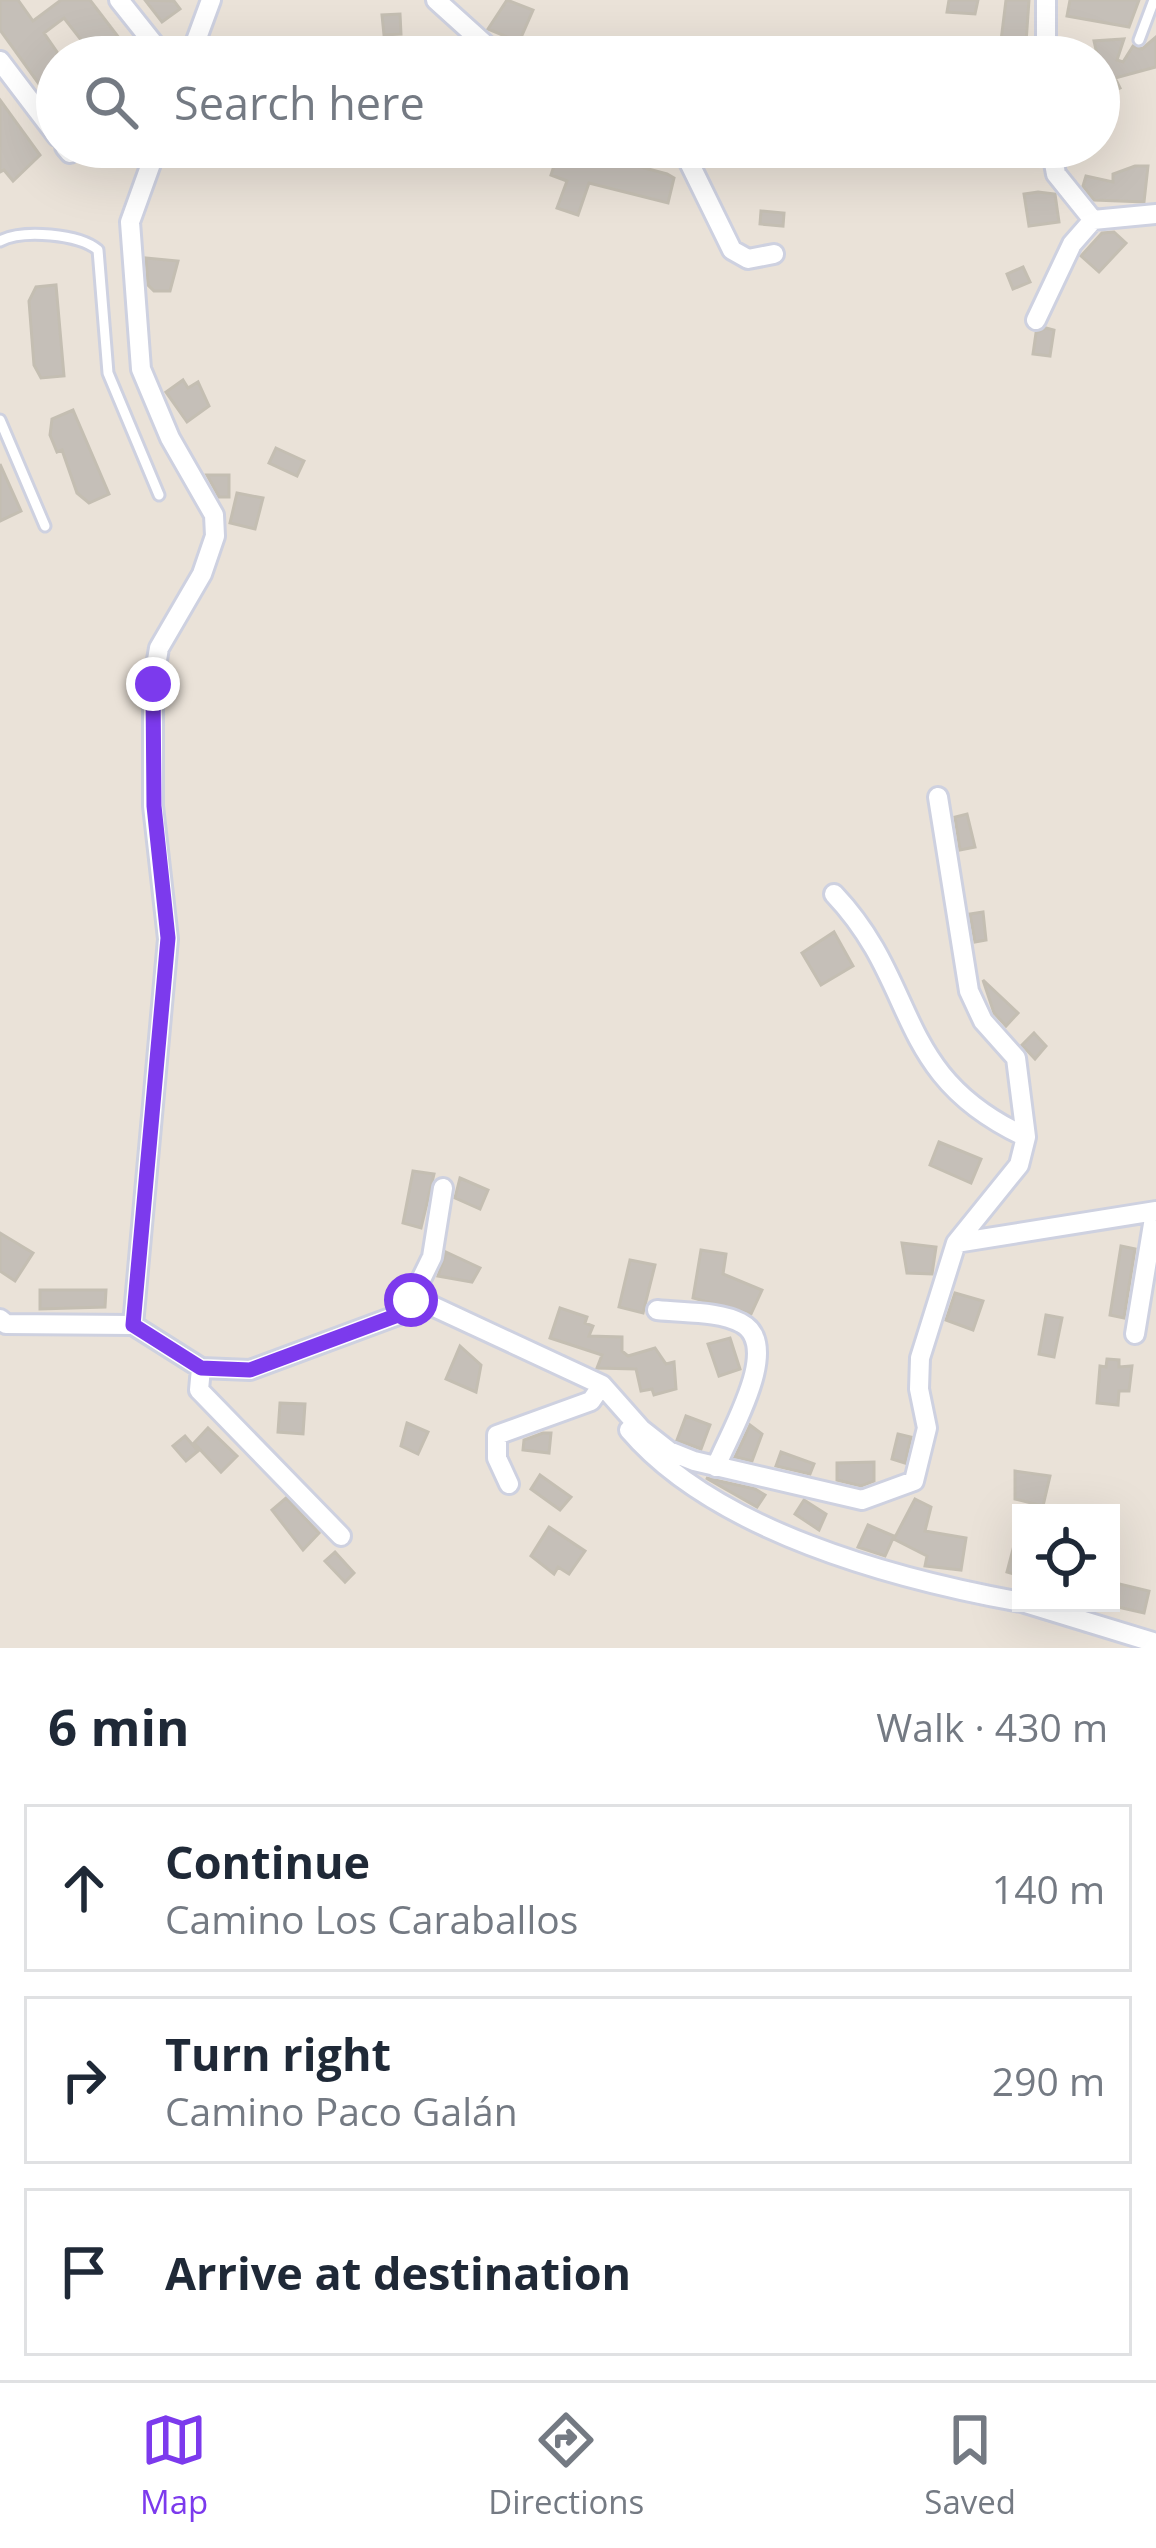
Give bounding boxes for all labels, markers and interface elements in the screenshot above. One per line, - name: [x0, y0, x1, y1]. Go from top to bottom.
- search box: [36, 36, 1120, 168]
- icon: search: [78, 69, 144, 135]
- text: Search here: [174, 72, 425, 133]
- route end: [126, 657, 180, 711]
- route start: [384, 1273, 438, 1327]
- map controls: [1012, 1504, 1120, 1612]
- button: locate: [1012, 1504, 1120, 1612]
- text: 6 min: [48, 1691, 190, 1761]
- text: Walk · 430 m: [876, 1700, 1108, 1753]
- text: Continue: [165, 1831, 370, 1892]
- icon: ahead: [51, 1855, 117, 1921]
- text: 140 m: [992, 1862, 1105, 1915]
- text: Camino Los Caraballos: [165, 1892, 578, 1945]
- text: Turn right: [165, 2023, 391, 2084]
- icon: right: [51, 2047, 117, 2113]
- text: 290 m: [992, 2054, 1105, 2107]
- text: Camino Paco Galán: [165, 2084, 518, 2137]
- icon: arrive: [51, 2239, 117, 2305]
- text: Arrive at destination: [165, 2242, 631, 2303]
- tab: Map: [140, 2407, 208, 2524]
- tab: Directions: [488, 2407, 644, 2524]
- tab: Saved: [924, 2407, 1016, 2524]

